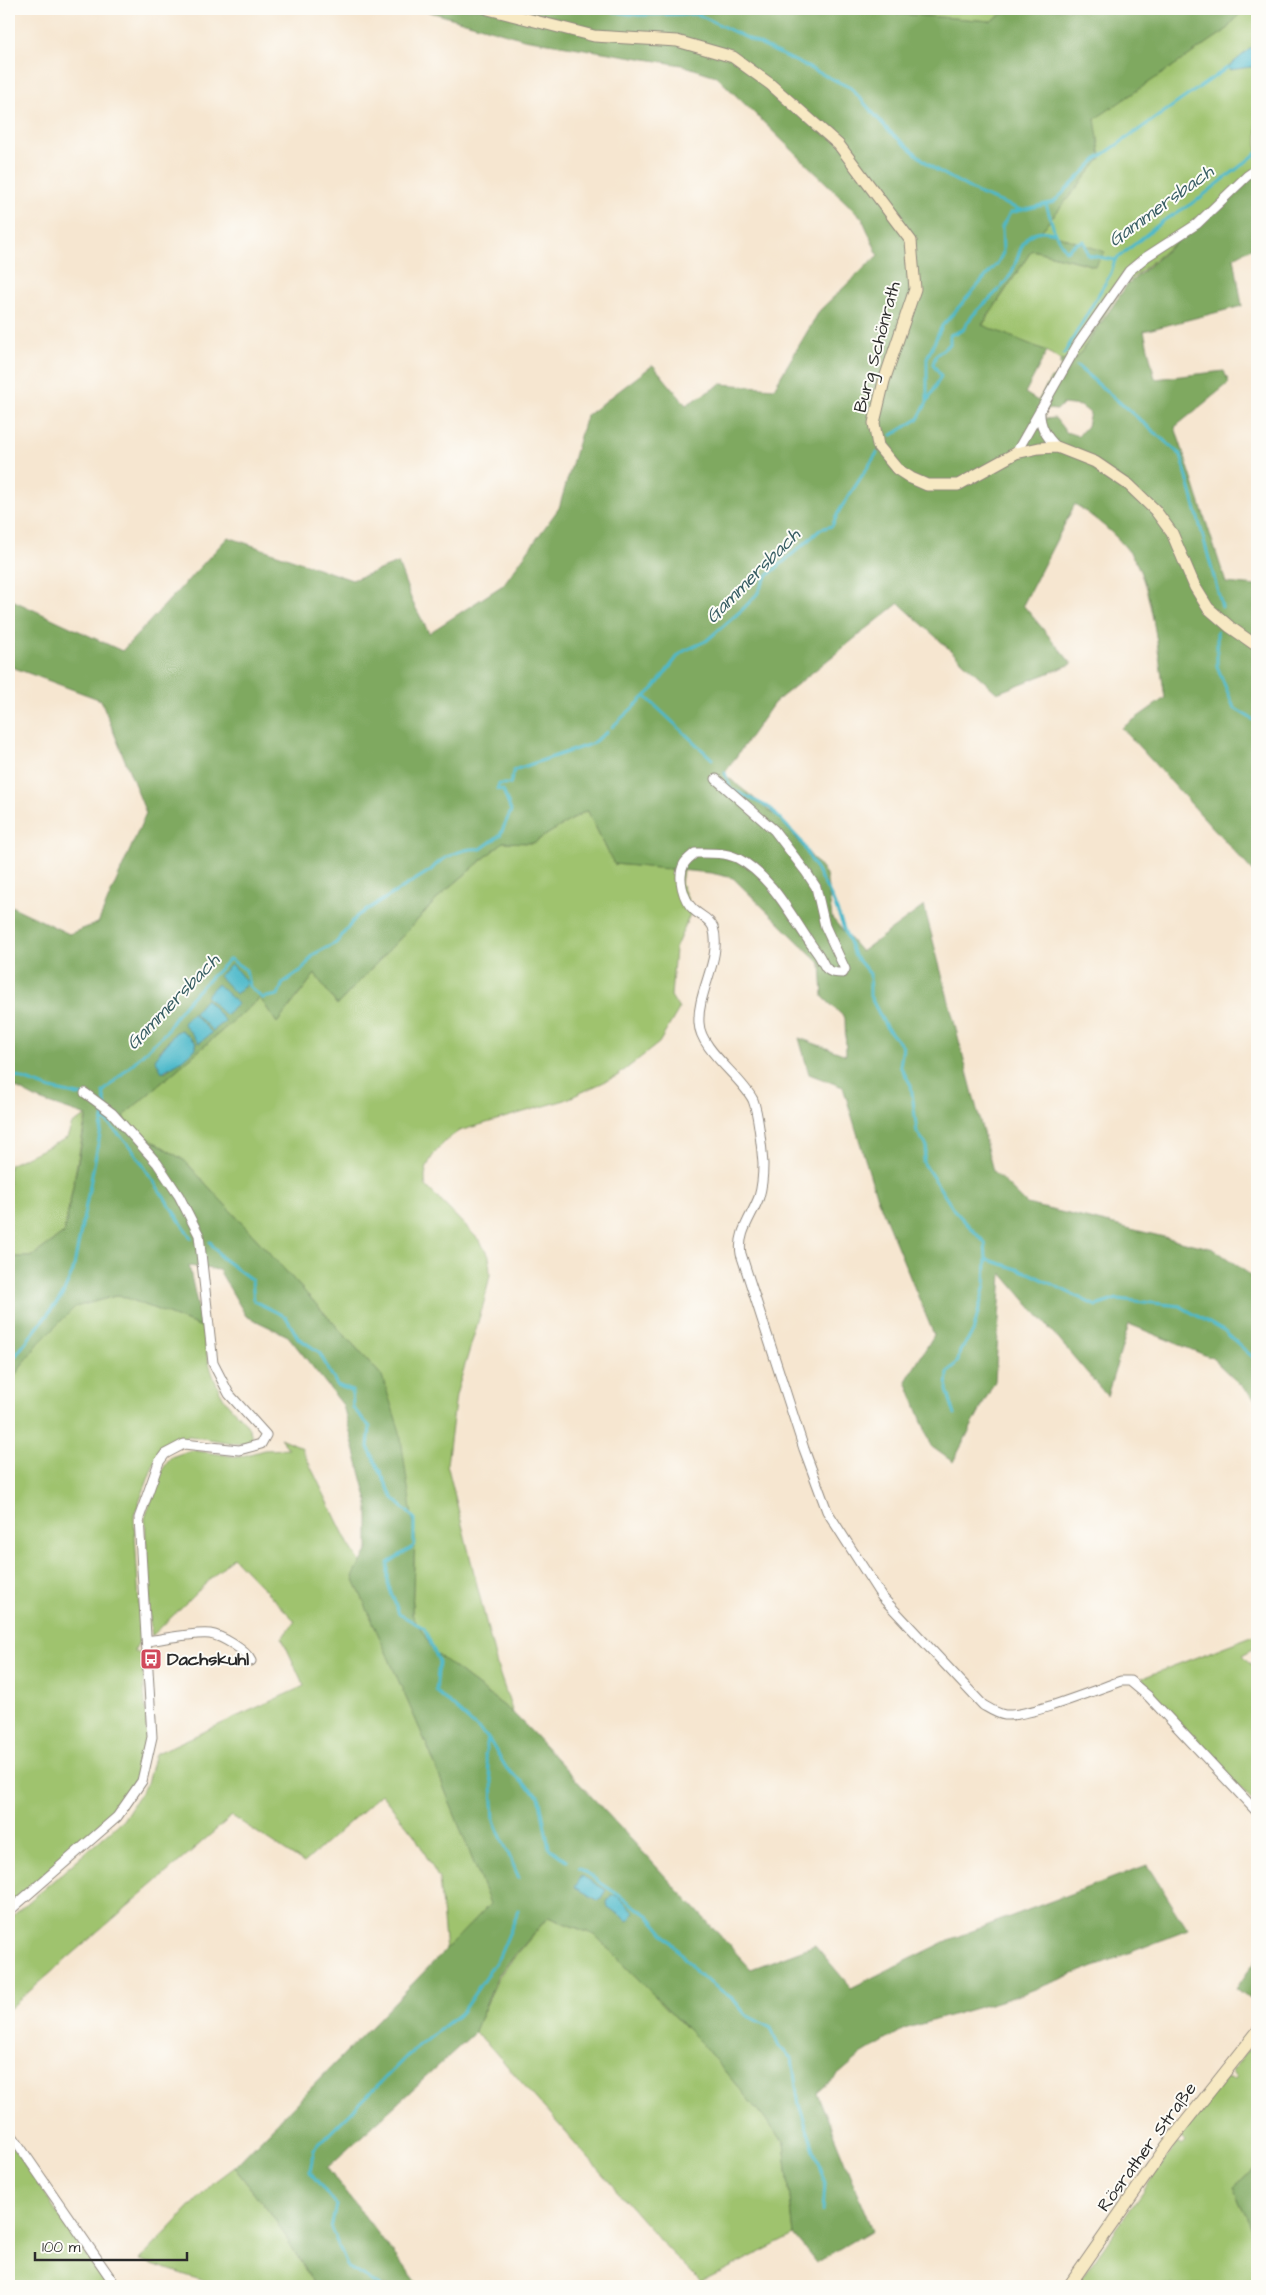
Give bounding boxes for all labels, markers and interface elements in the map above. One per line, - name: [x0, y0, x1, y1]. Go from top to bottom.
- water label: Gammersbach: [1103, 158, 1221, 254]
- street label: Burg Schönrath: [848, 279, 907, 416]
- water label: Gammersbach: [699, 521, 808, 630]
- water label: Gammersbach: [120, 947, 227, 1056]
- bus stop icon: Dachskuhl: [139, 1647, 163, 1671]
- place label: Dachskuhl: [167, 1647, 249, 1672]
- street label: Rösrather Straße: [1091, 2077, 1203, 2217]
- scale bar: [35, 2230, 188, 2262]
- text: 100 m: [42, 2237, 81, 2258]

